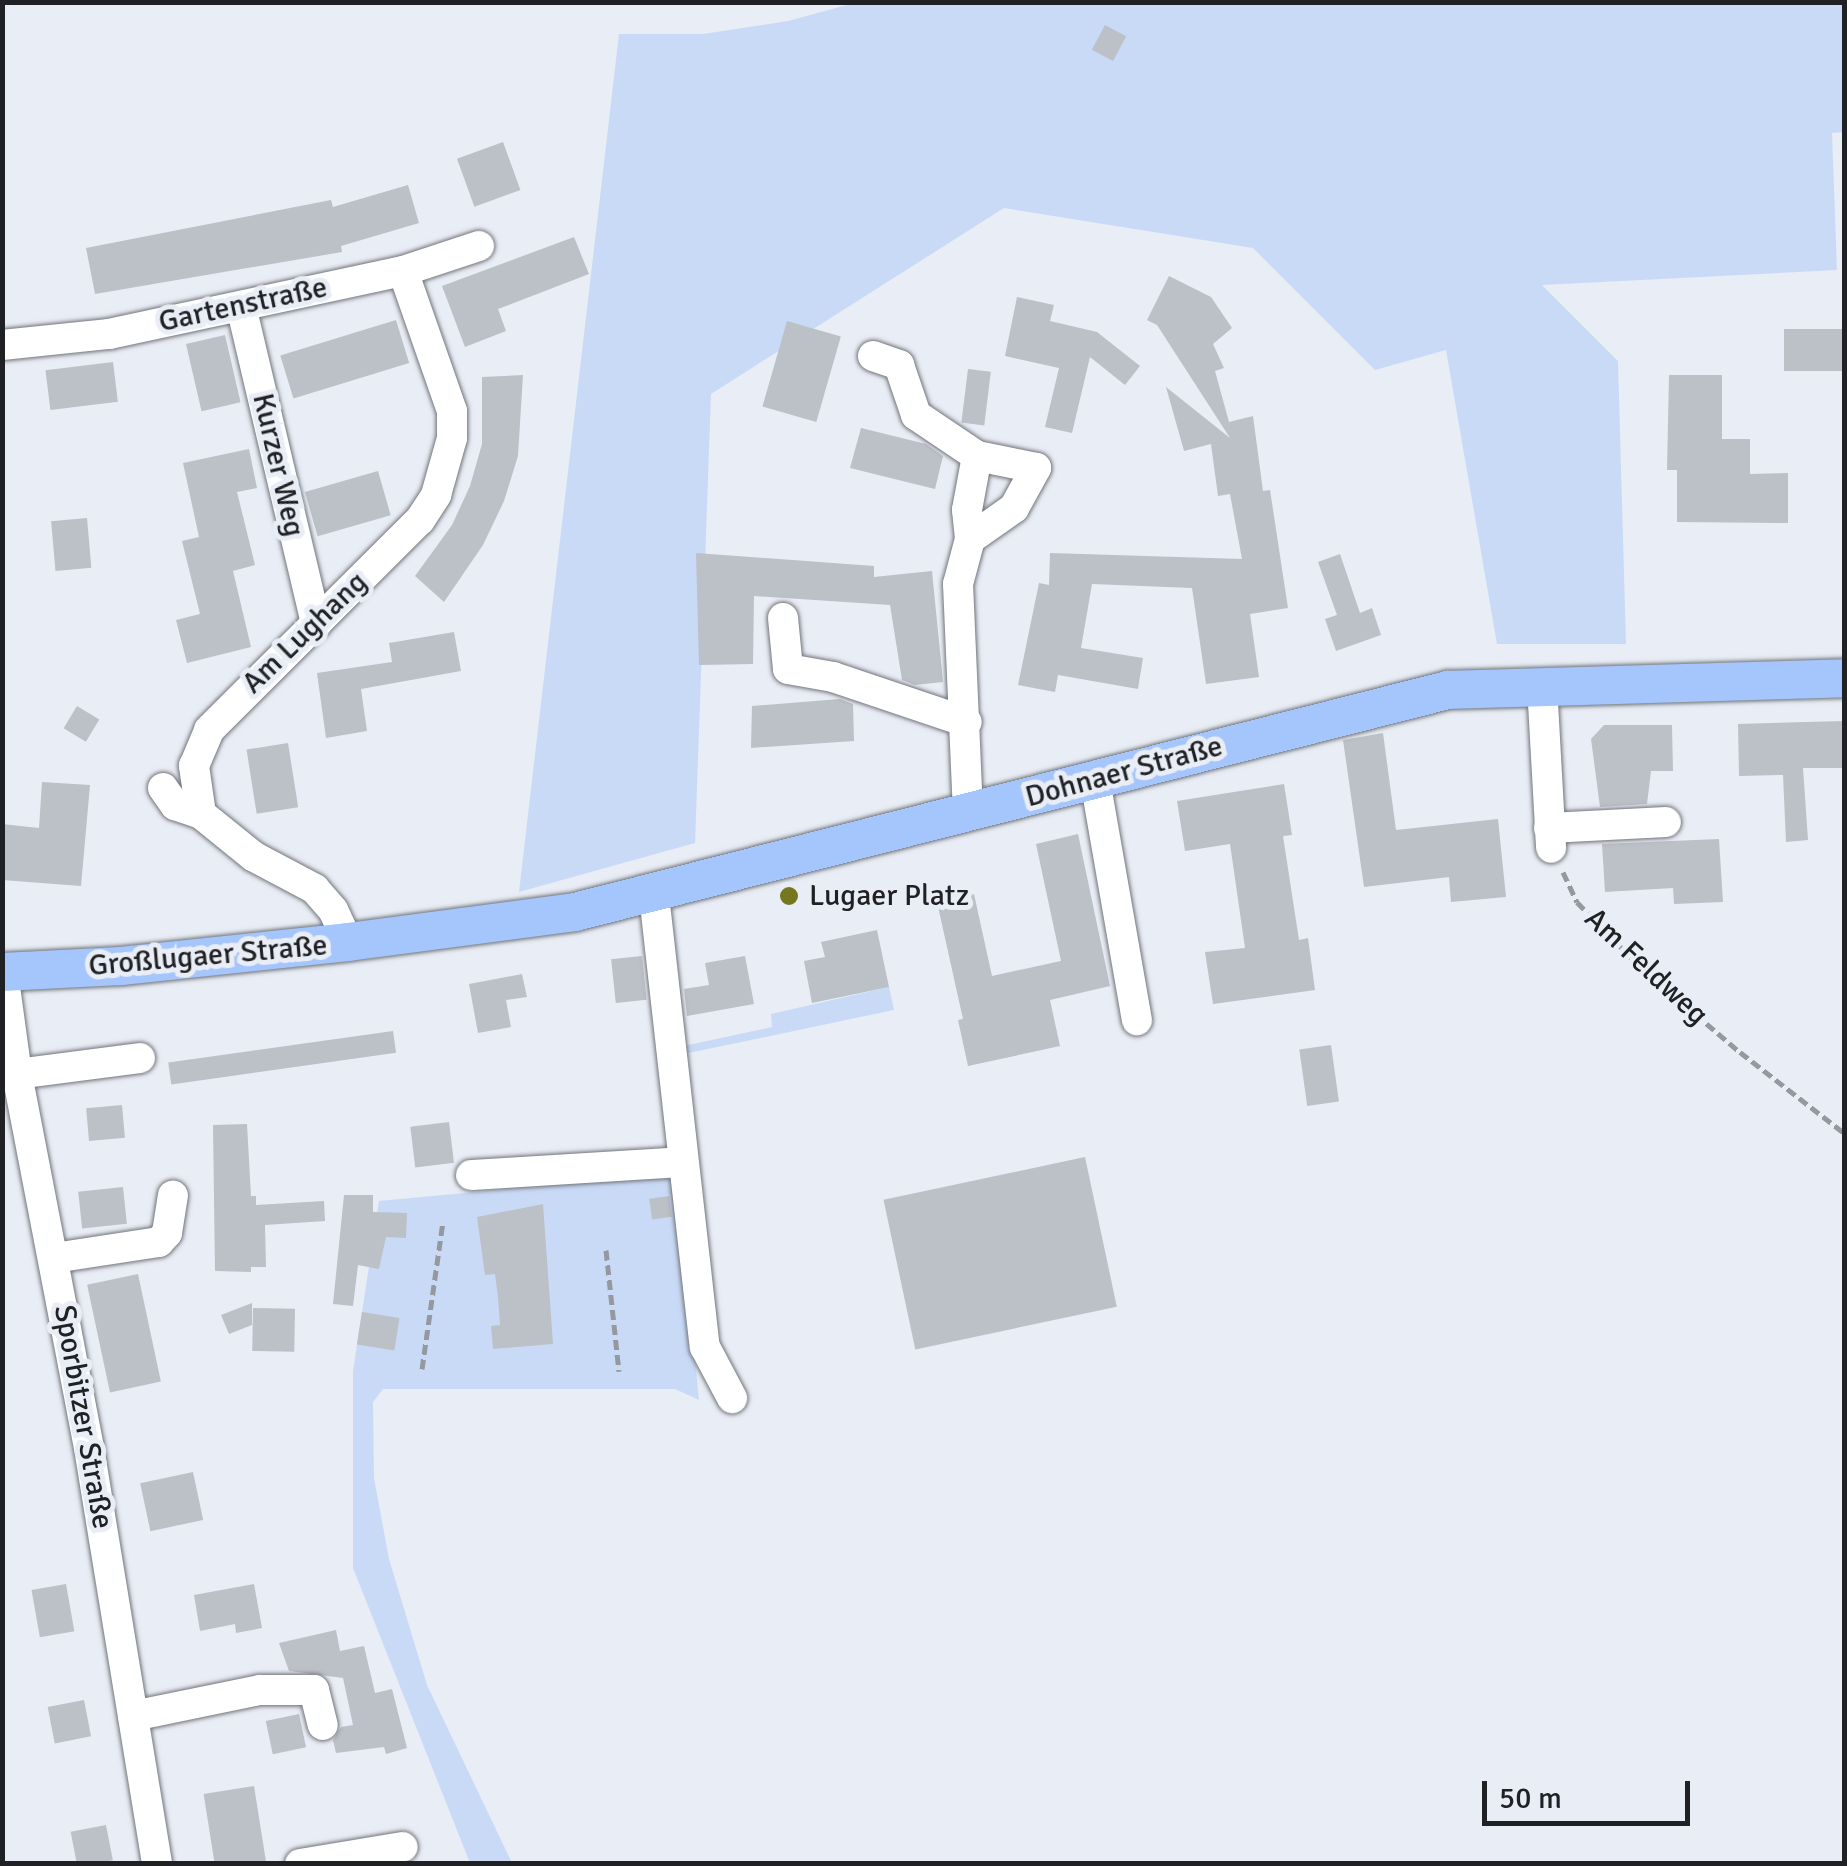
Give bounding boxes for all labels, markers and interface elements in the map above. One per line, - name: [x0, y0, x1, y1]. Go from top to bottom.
- street label: Gartenstraße: [156, 270, 330, 340]
- street label: Kurzer Weg: [244, 390, 312, 540]
- street label: Am Lughang: [235, 565, 375, 701]
- street label: Dohnaer Straße: [1022, 728, 1226, 816]
- place label: Lugaer Platz: [809, 878, 969, 914]
- marker: Lugaer Platz: [778, 885, 800, 907]
- street label: Am Feldweg: [1577, 901, 1715, 1033]
- street label: Großlugaer Straße: [87, 928, 329, 984]
- street label: Sporbitzer Straße: [46, 1302, 120, 1532]
- scale bar: [1487, 1761, 1694, 1823]
- text: 50 m: [1499, 1780, 1562, 1817]

